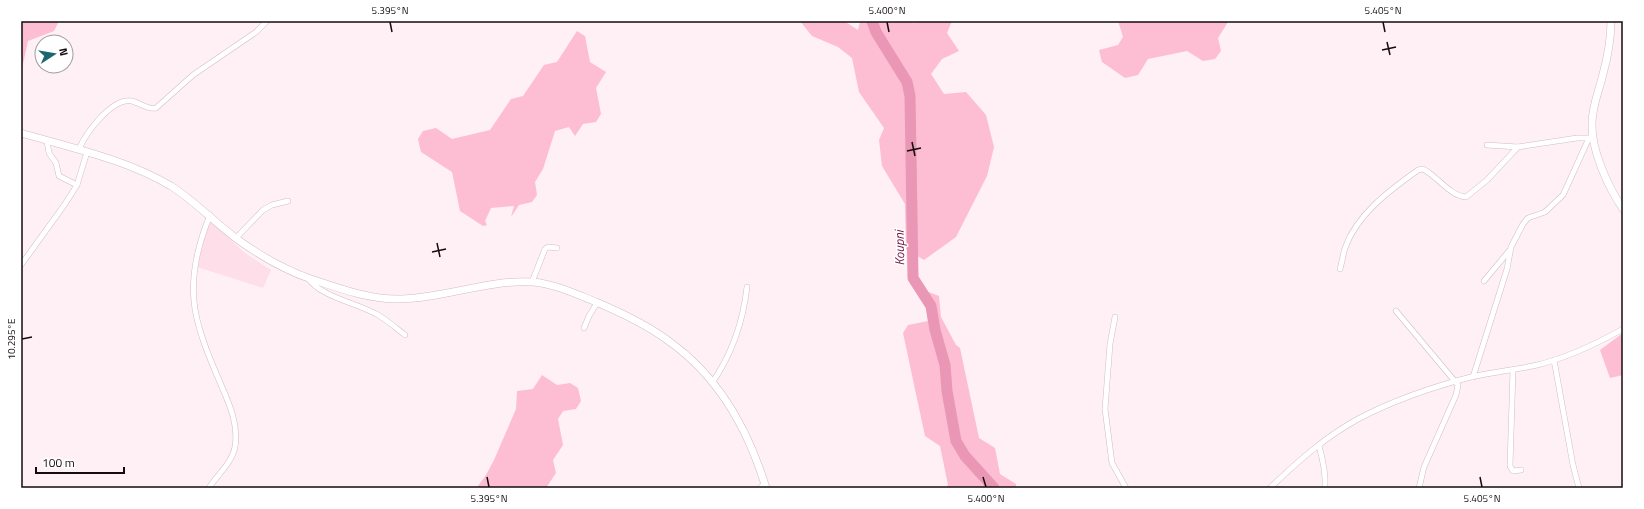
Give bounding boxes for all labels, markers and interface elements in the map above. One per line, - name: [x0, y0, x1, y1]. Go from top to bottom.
- text: 5.395°N: [372, 3, 408, 18]
- text: 5.400°N: [869, 3, 905, 18]
- text: 5.405°N: [1365, 3, 1401, 18]
- north arrow: [34, 34, 74, 74]
- text: N: [55, 47, 72, 57]
- water label: Koupni: [889, 229, 909, 266]
- text: 10.295°E: [4, 318, 19, 360]
- scale bar: [36, 449, 124, 475]
- text: 100 m: [42, 453, 75, 472]
- text: 5.395°N: [471, 491, 507, 506]
- text: 5.400°N: [968, 491, 1004, 506]
- text: 5.405°N: [1464, 491, 1500, 506]

